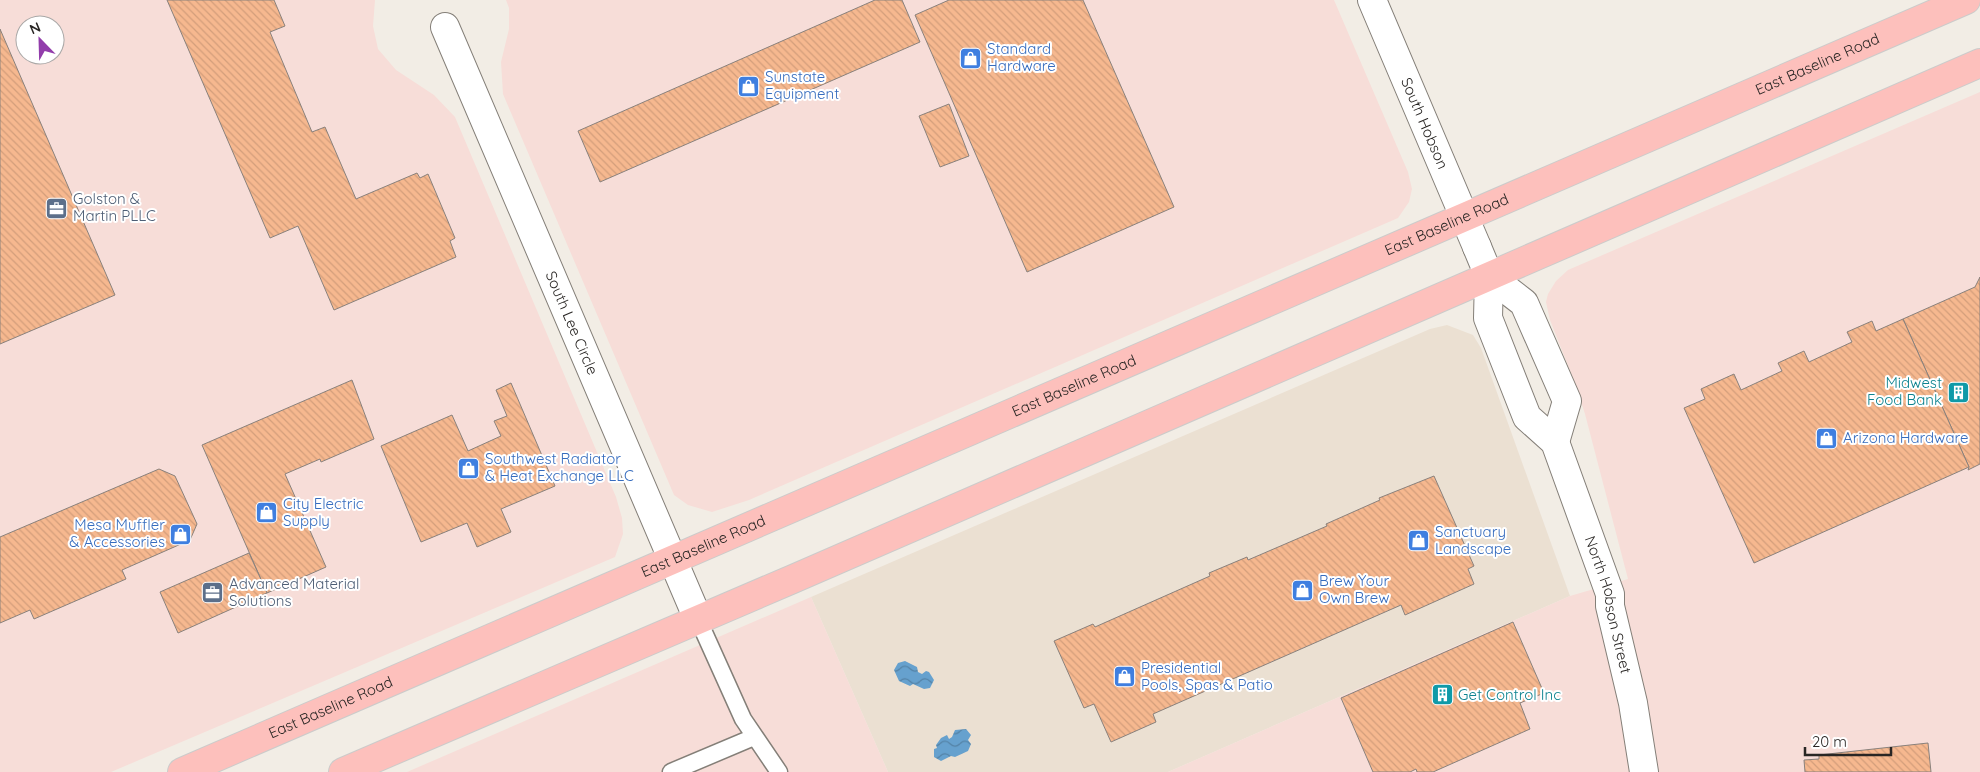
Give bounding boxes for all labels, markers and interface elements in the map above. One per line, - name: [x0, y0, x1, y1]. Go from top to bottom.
- north arrow: [15, 15, 65, 65]
- text: N: [27, 18, 43, 38]
- street label: East Baseline Road: [1752, 29, 1882, 99]
- place label: Standard Hardware: [987, 39, 1056, 75]
- shop icon: Standard Hardware: [959, 46, 983, 70]
- place label: Sunstate Equipment: [765, 67, 839, 103]
- shop icon: Sunstate Equipment: [737, 74, 761, 98]
- street label: South Hobson: [1397, 75, 1453, 172]
- place label: Golston & Martin PLLC: [73, 189, 156, 225]
- street label: East Baseline Road: [1381, 189, 1511, 259]
- office icon: Golston & Martin PLLC: [45, 196, 69, 220]
- street label: South Lee Circle: [541, 268, 603, 378]
- street label: East Baseline Road: [1009, 350, 1139, 421]
- place label: Midwest Food Bank: [1867, 373, 1942, 409]
- building icon: Midwest Food Bank: [1946, 380, 1970, 404]
- shop icon: Arizona Hardware: [1815, 426, 1839, 450]
- place label: Arizona Hardware: [1843, 428, 1968, 447]
- place label: Southwest Radiator & Heat Exchange LLC: [485, 449, 634, 485]
- shop icon: Southwest Radiator & Heat Exchange LLC: [457, 456, 481, 480]
- place label: City Electric Supply: [283, 494, 364, 530]
- shop icon: City Electric Supply: [255, 501, 279, 525]
- street label: East Baseline Road: [638, 511, 768, 581]
- place label: Mesa Muffler & Accessories: [69, 515, 165, 551]
- shop icon: Mesa Muffler & Accessories: [169, 522, 193, 546]
- place label: Sanctuary Landscape: [1435, 522, 1511, 558]
- shop icon: Sanctuary Landscape: [1407, 529, 1431, 553]
- street label: North Hobson Street: [1581, 533, 1636, 675]
- place label: Brew Your Own Brew: [1319, 571, 1390, 607]
- place label: Advanced Material Solutions: [229, 574, 359, 610]
- shop icon: Brew Your Own Brew: [1291, 578, 1315, 602]
- office icon: Advanced Material Solutions: [201, 581, 225, 605]
- place label: Presidential Pools, Spas & Patio: [1141, 658, 1273, 694]
- shop icon: Presidential Pools, Spas & Patio: [1113, 665, 1137, 689]
- street label: East Baseline Road: [265, 672, 395, 742]
- building icon: Get Control Inc: [1430, 683, 1454, 707]
- place label: Get Control Inc: [1458, 685, 1561, 704]
- scale bar: [1805, 724, 1891, 756]
- text: 20 m: [1812, 732, 1847, 751]

